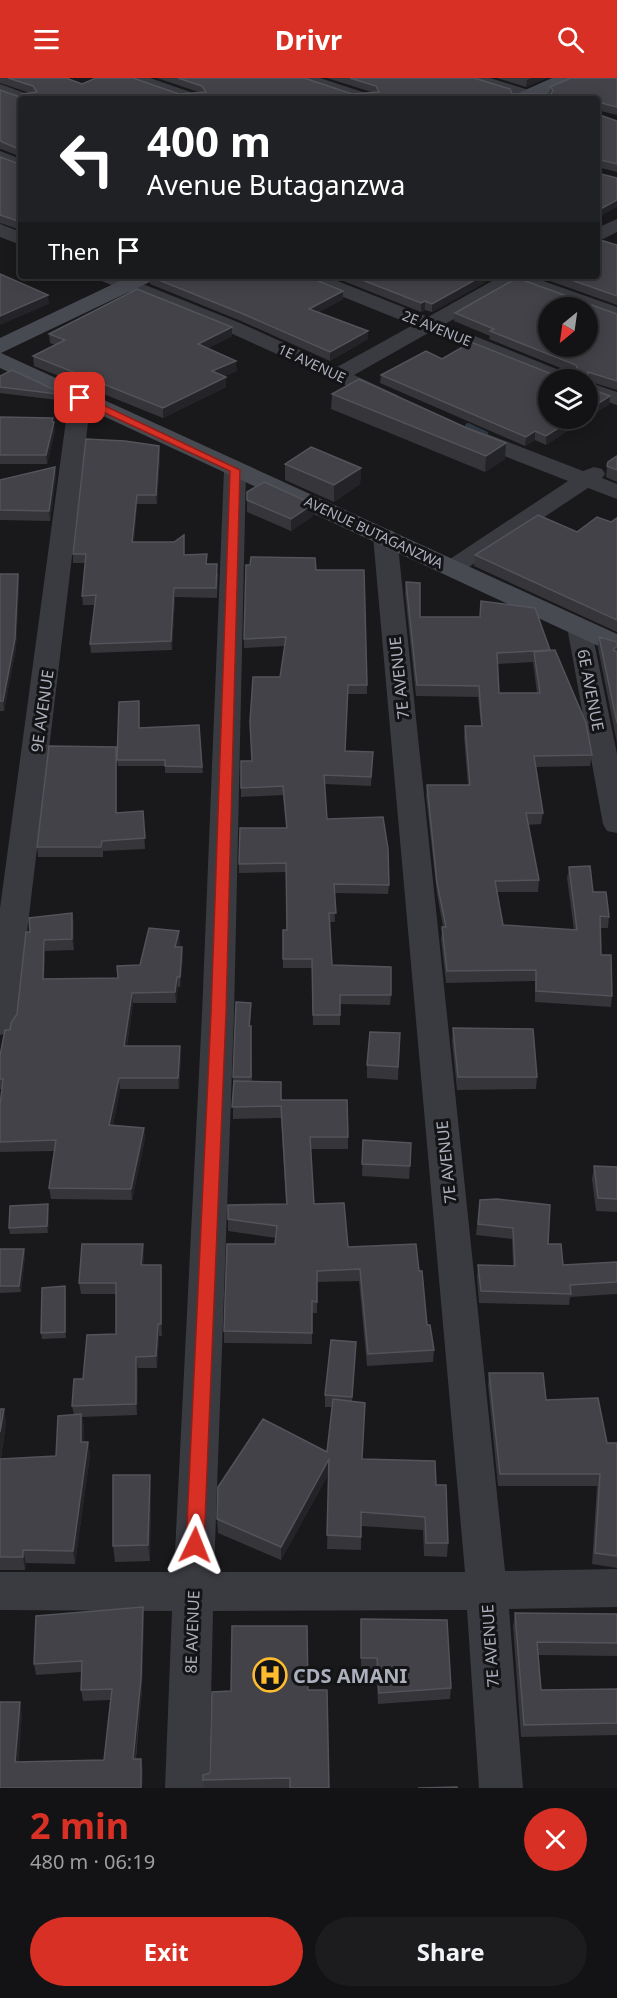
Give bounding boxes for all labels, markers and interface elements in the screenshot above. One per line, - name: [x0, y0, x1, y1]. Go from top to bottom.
- text: Drivr: [275, 21, 342, 58]
- icon: menu: [30, 23, 63, 56]
- icon: search: [554, 23, 587, 56]
- text: 400 m: [147, 112, 271, 169]
- icon: left: [48, 120, 126, 198]
- text: Avenue Butaganzwa: [147, 166, 405, 203]
- icon: arrive: [112, 234, 145, 267]
- text: Then: [48, 236, 100, 266]
- north arrow: [538, 297, 598, 357]
- map controls: [538, 297, 598, 429]
- street label: 2E AVENUE: [400, 306, 474, 350]
- street label: 1E AVENUE: [275, 339, 349, 387]
- button: layers: [538, 369, 598, 429]
- pin: [54, 372, 105, 423]
- icon: arrive: [63, 381, 96, 414]
- street label: AVENUE BUTAGANZWA: [302, 492, 446, 573]
- street label: 7E AVENUE: [384, 636, 414, 720]
- street label: 6E AVENUE: [572, 647, 610, 733]
- street label: 9E AVENUE: [25, 668, 59, 754]
- street label: 7E AVENUE: [431, 1120, 461, 1204]
- position arrow: [163, 1513, 227, 1577]
- street label: 8E AVENUE: [180, 1590, 204, 1674]
- street label: 7E AVENUE: [476, 1604, 504, 1688]
- hospital icon: CDS AMANI: [252, 1657, 288, 1693]
- place label: CDS AMANI: [293, 1662, 407, 1689]
- text: 2 min: [30, 1801, 129, 1850]
- button: close: [524, 1808, 587, 1871]
- text: 480 m · 06:19: [30, 1848, 155, 1875]
- button: Exit: [30, 1917, 303, 1986]
- button: Share: [315, 1917, 587, 1986]

